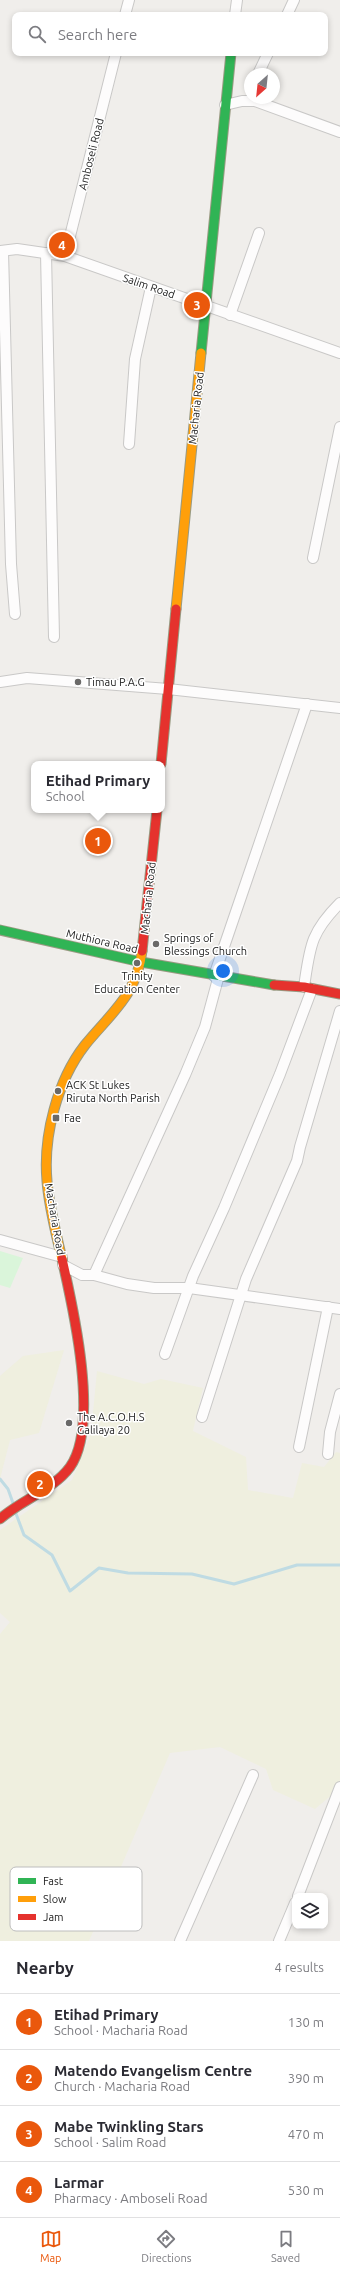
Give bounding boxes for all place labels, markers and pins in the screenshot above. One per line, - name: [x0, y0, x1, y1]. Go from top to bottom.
- pin: 4: [49, 230, 75, 260]
- pin: 3: [184, 290, 210, 320]
- place label: Timau P.A.G: [86, 676, 145, 688]
- marker: Timau P.A.G: [73, 677, 83, 687]
- pin: 1: [85, 826, 111, 856]
- place label: Springs of Blessings Church: [164, 932, 247, 957]
- marker: Springs of Blessings Church: [151, 939, 161, 949]
- marker: Trinity Education Center: [132, 958, 142, 968]
- place label: Trinity Education Center: [94, 970, 181, 995]
- place label: ACK St Lukes Riruta North Parish: [66, 1079, 160, 1104]
- marker: ACK St Lukes Riruta North Parish: [53, 1086, 63, 1096]
- place label: Fae: [64, 1112, 81, 1124]
- marker: Fae: [51, 1113, 61, 1123]
- place label: The A.C.O.H.S Galilaya 20: [77, 1411, 145, 1436]
- marker: The A.C.O.H.S Galilaya 20: [64, 1418, 74, 1428]
- pin: 2: [27, 1469, 53, 1499]

